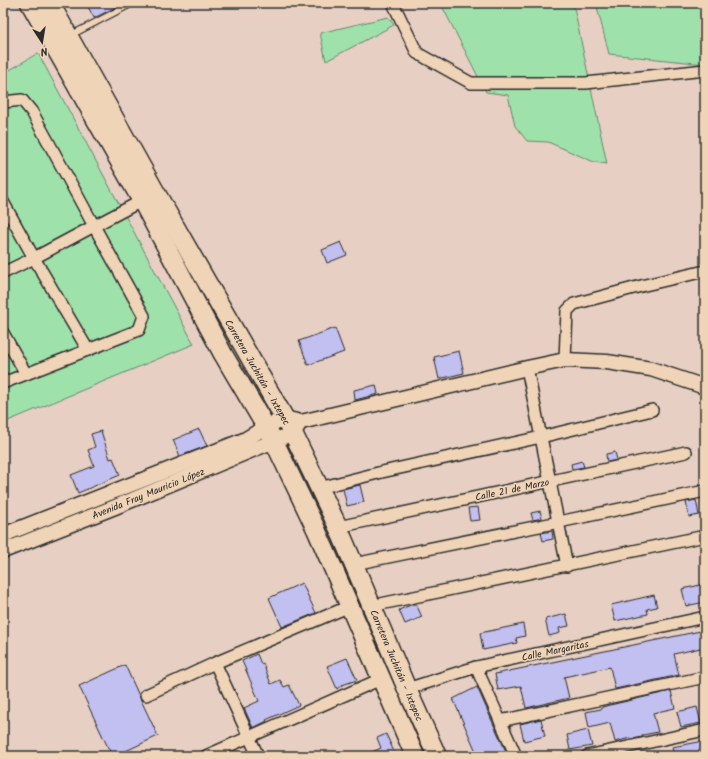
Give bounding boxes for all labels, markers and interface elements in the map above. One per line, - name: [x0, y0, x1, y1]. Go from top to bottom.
- north arrow: [22, 22, 62, 62]
- text: N: [39, 41, 49, 60]
- street label: Carretera Juchitán - Ixtepec: [220, 317, 294, 429]
- street label: Avenida Fray Mauricio López: [90, 464, 208, 524]
- street label: Calle 21 de Marzo: [474, 474, 551, 506]
- street label: Carretera Juchitán - Ixtepec: [365, 607, 427, 724]
- street label: Calle Margaritas: [520, 636, 591, 666]

